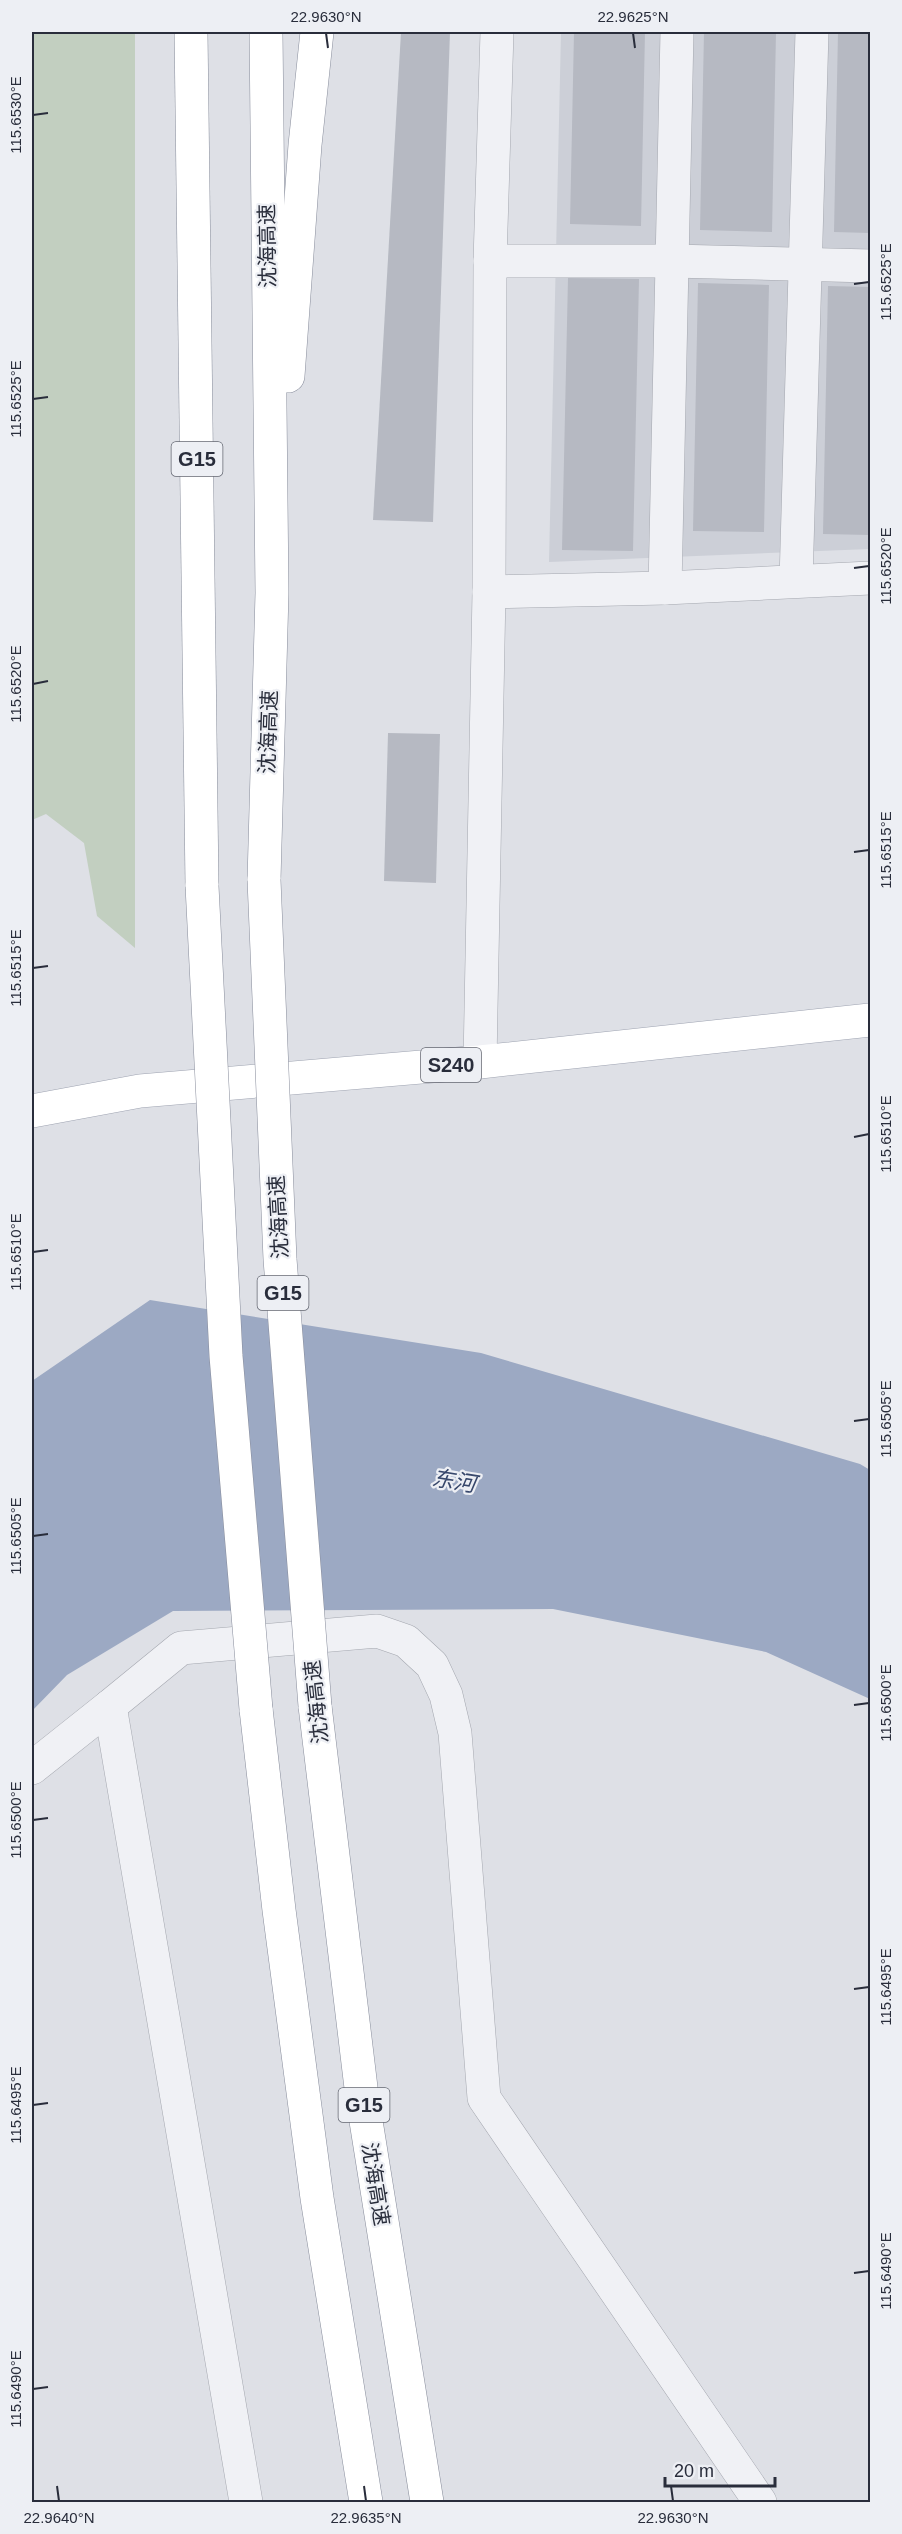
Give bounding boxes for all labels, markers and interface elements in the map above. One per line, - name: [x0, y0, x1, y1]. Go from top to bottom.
- text: 22.9630°N: [290, 8, 362, 25]
- text: 22.9625°N: [597, 8, 669, 25]
- text: 115.6530°E: [7, 76, 24, 154]
- street label: 沈海高速: [255, 204, 279, 288]
- text: 115.6525°E: [877, 243, 894, 321]
- text: 115.6525°E: [7, 360, 24, 438]
- road number: G15: [172, 442, 222, 476]
- text: 115.6520°E: [877, 527, 894, 605]
- text: 115.6520°E: [7, 645, 24, 723]
- street label: 沈海高速: [255, 690, 281, 774]
- text: 115.6515°E: [877, 811, 894, 889]
- text: 115.6515°E: [7, 929, 24, 1007]
- road number: S240: [421, 1048, 481, 1082]
- text: 115.6510°E: [877, 1095, 894, 1173]
- street label: 沈海高速: [264, 1174, 292, 1260]
- text: 115.6510°E: [7, 1213, 24, 1291]
- road number: G15: [258, 1276, 308, 1310]
- text: 115.6505°E: [877, 1380, 894, 1458]
- water label: 东河: [430, 1465, 482, 1497]
- text: 115.6505°E: [7, 1497, 24, 1575]
- street label: 沈海高速: [300, 1659, 332, 1745]
- text: 115.6500°E: [877, 1664, 894, 1742]
- text: 115.6500°E: [7, 1781, 24, 1859]
- text: 115.6495°E: [877, 1948, 894, 2026]
- text: 115.6495°E: [7, 2066, 24, 2144]
- road number: G15: [338, 2088, 389, 2122]
- street label: 沈海高速: [358, 2141, 394, 2227]
- text: 115.6490°E: [877, 2232, 894, 2310]
- text: 115.6490°E: [7, 2350, 24, 2428]
- scale bar: [665, 2450, 774, 2488]
- text: 20 m: [674, 2461, 714, 2481]
- text: 22.9640°N: [23, 2509, 95, 2526]
- text: 22.9635°N: [330, 2509, 402, 2526]
- text: 22.9630°N: [637, 2509, 709, 2526]

